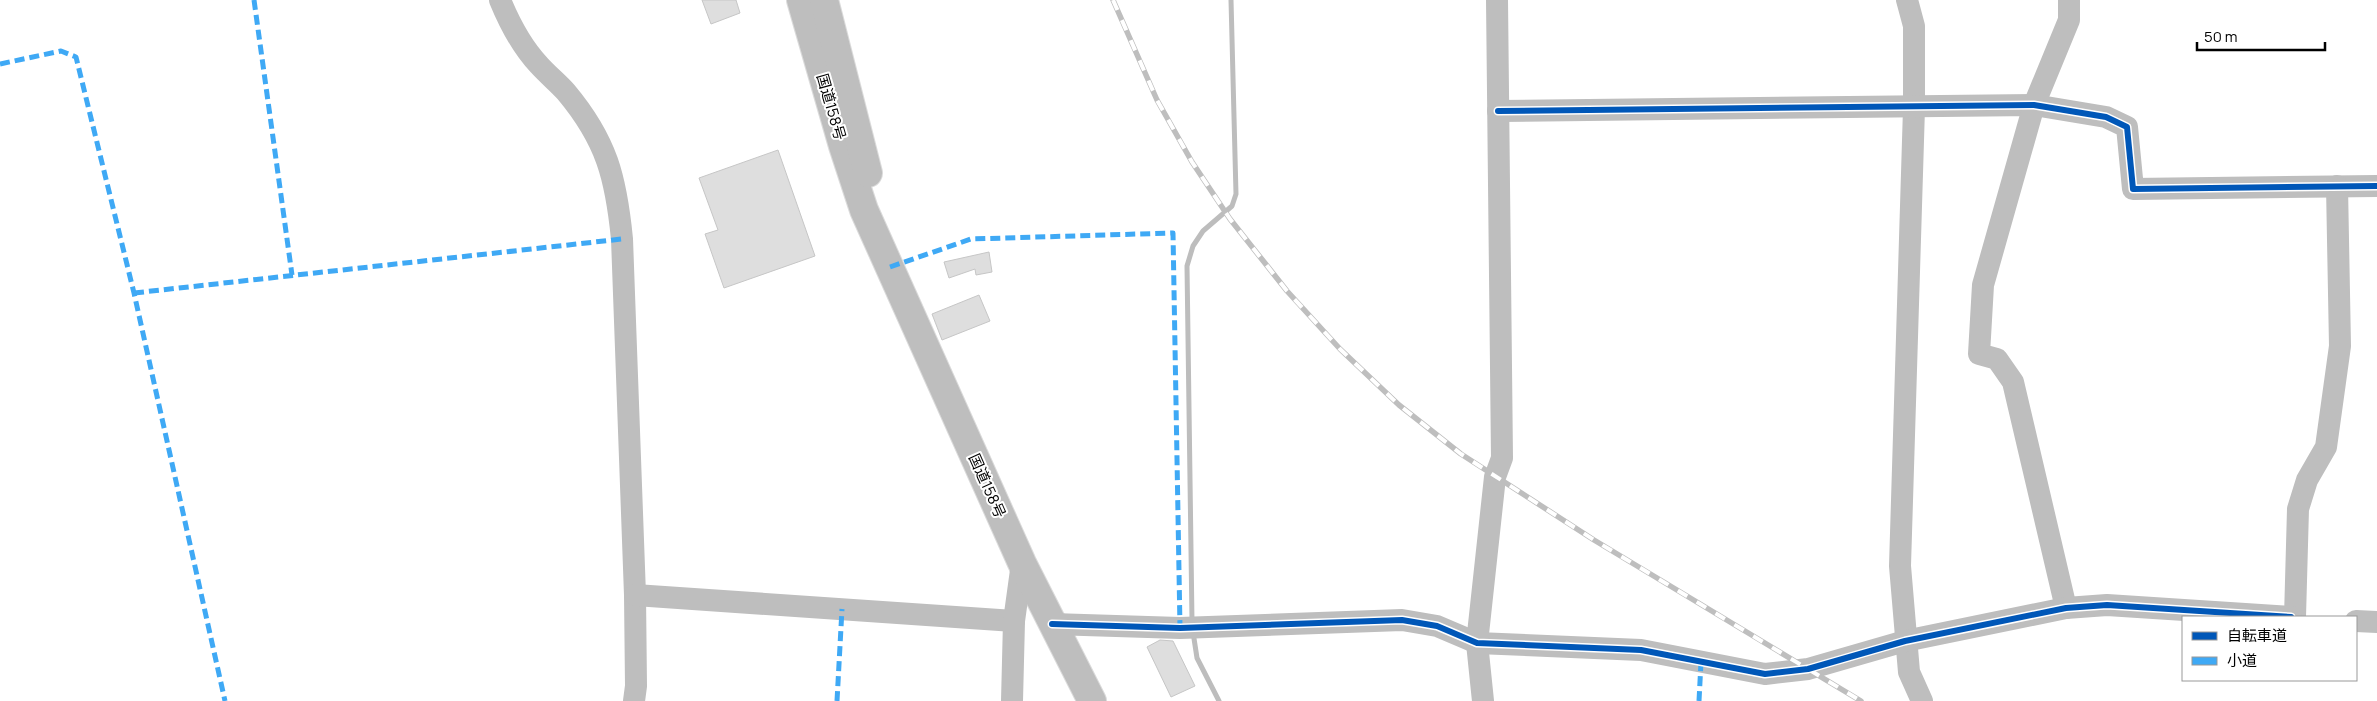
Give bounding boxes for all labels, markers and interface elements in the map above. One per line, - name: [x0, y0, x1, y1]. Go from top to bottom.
- scale bar: [2197, 20, 2324, 52]
- text: 50 m: [2204, 26, 2238, 47]
- street label: 国道158号: [812, 71, 851, 143]
- street label: 国道158号: [964, 450, 1011, 521]
- legend: [2182, 616, 2357, 681]
- text: 自転車道: [2227, 625, 2287, 646]
- text: 小道: [2227, 650, 2257, 671]

